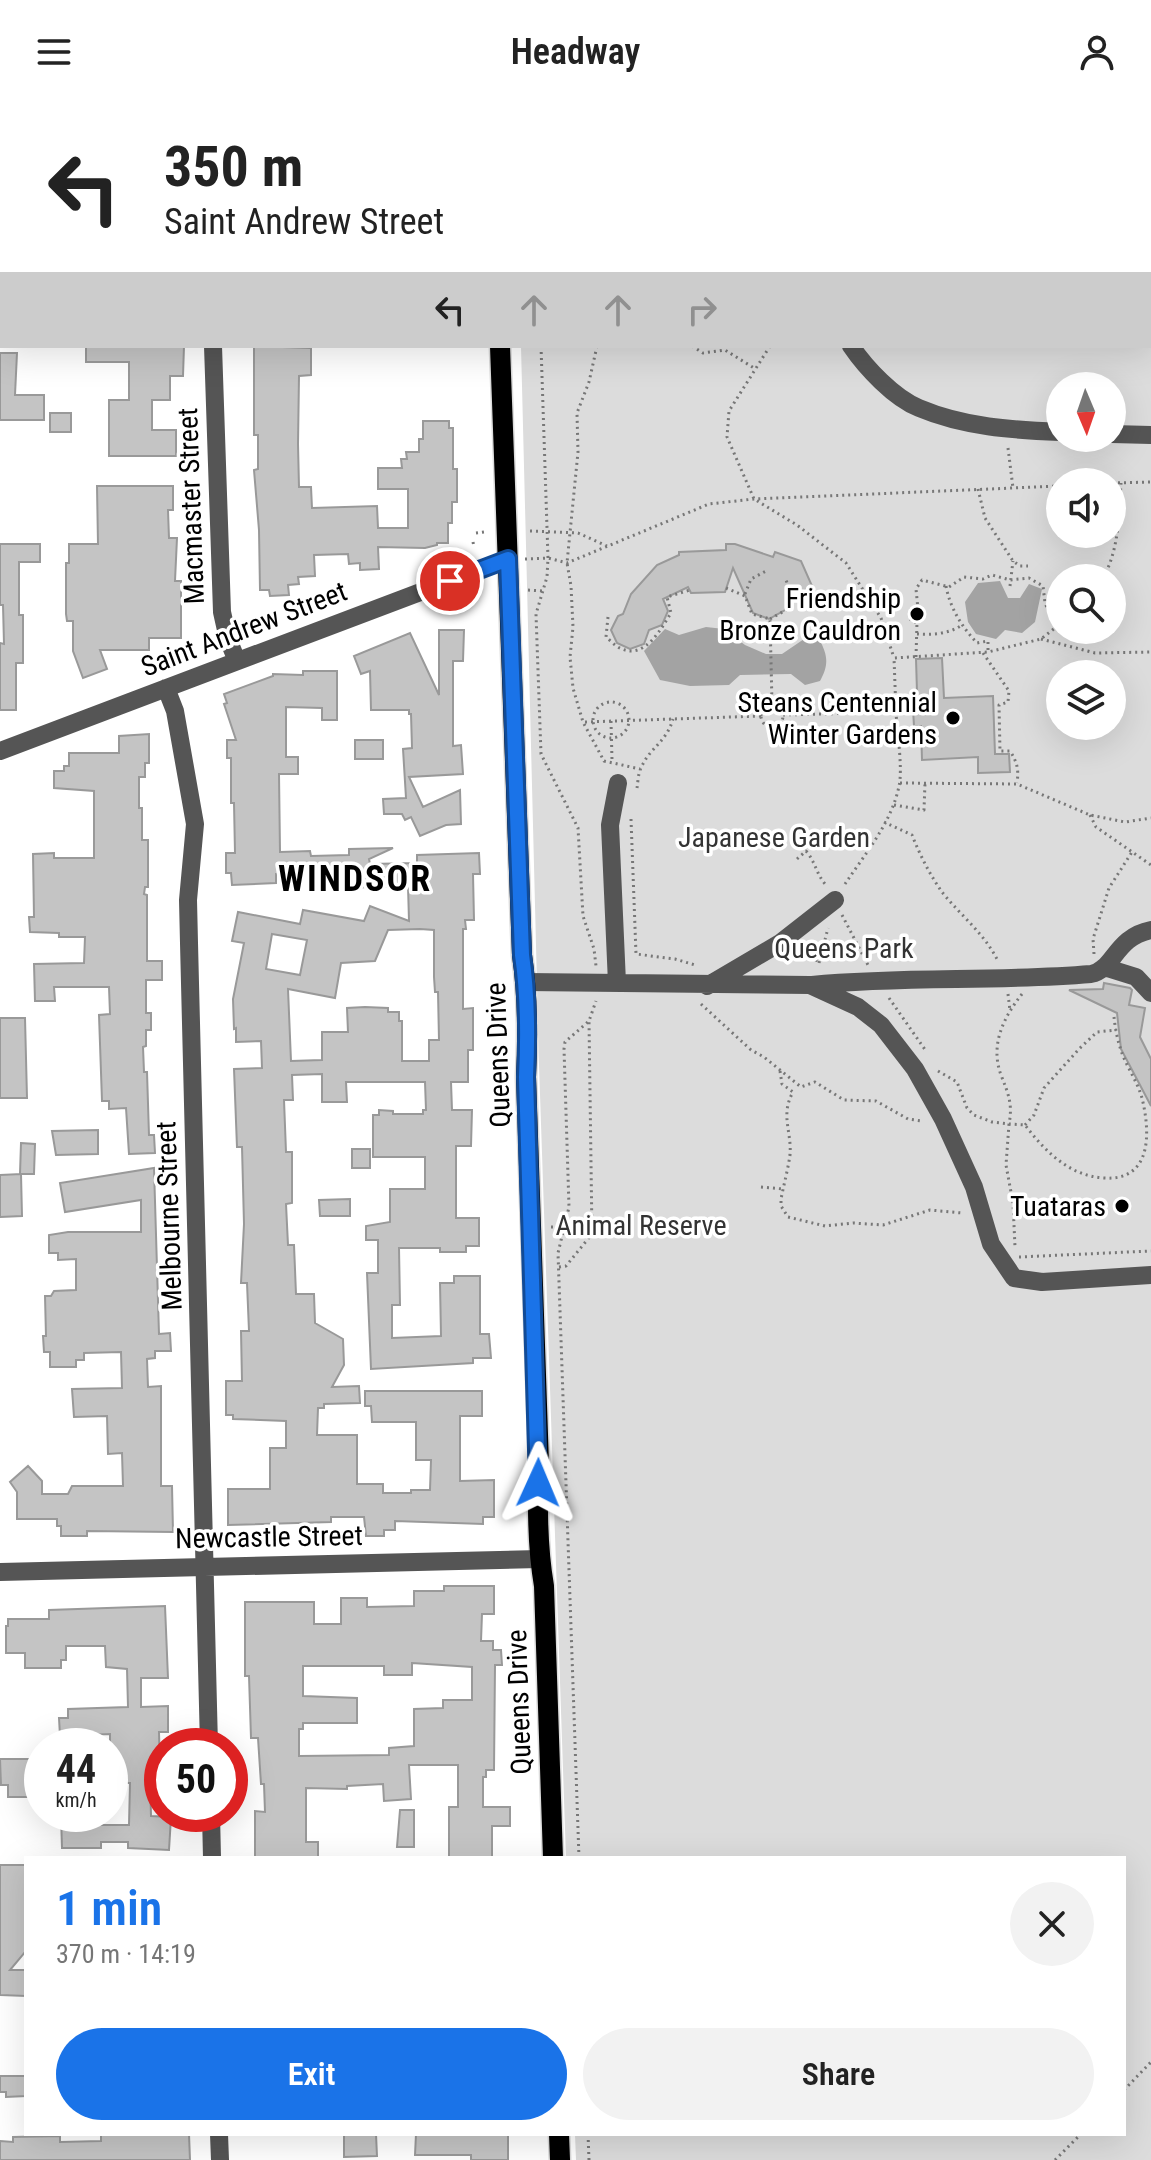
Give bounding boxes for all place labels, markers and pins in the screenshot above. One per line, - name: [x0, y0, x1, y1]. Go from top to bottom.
- pin: [416, 547, 484, 615]
- place label: Friendship Bronze Cauldron: [719, 582, 901, 647]
- marker: Friendship Bronze Cauldron: [908, 605, 926, 623]
- place label: Steans Centennial Winter Gardens: [738, 686, 937, 751]
- marker: Steans Centennial Winter Gardens: [944, 709, 962, 727]
- place label: Tuataras: [1010, 1190, 1106, 1223]
- marker: Tuataras: [1113, 1197, 1131, 1215]

